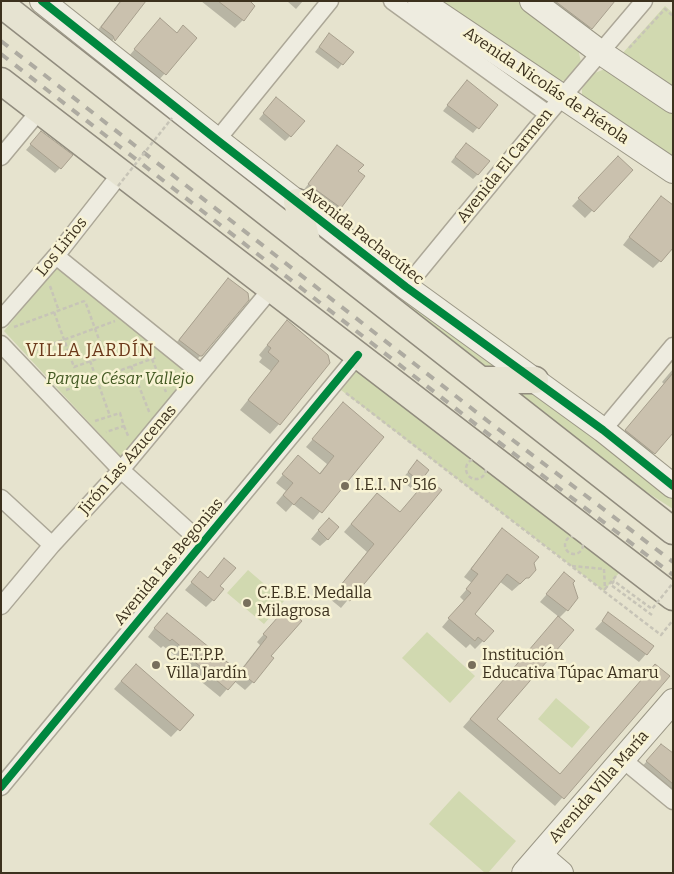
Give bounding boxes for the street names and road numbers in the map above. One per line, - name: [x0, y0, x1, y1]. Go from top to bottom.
- street label: Avenida Nicolás de Piérola: [460, 23, 632, 149]
- street label: Avenida El Carmen: [453, 105, 557, 227]
- street label: Avenida Pachacútec: [299, 183, 427, 289]
- street label: Los Lirios: [32, 214, 92, 280]
- street label: Jirón Las Azucenas: [75, 401, 181, 519]
- street label: Avenida Las Begonias: [110, 495, 228, 629]
- street label: Avenida Villa María: [545, 727, 653, 847]

